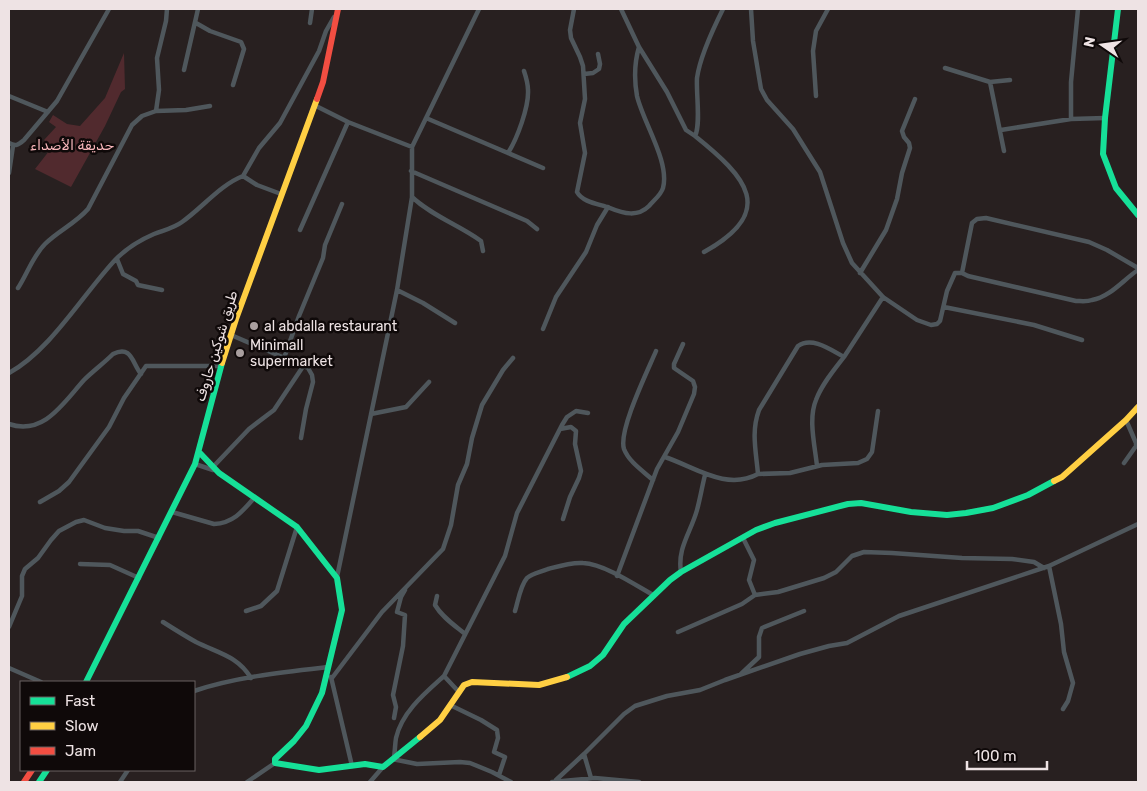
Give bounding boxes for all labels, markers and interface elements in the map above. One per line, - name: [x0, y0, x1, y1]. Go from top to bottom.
- north arrow: [1077, 20, 1127, 70]
- text: N: [1080, 35, 1099, 49]
- park label: حديقة الأصداء: [30, 137, 115, 154]
- street label: طريق شوكين حاروف: [192, 288, 241, 404]
- place label: al abdalla restaurant: [264, 318, 398, 335]
- marker: al abdalla restaurant: [248, 320, 260, 332]
- place label: Minimall supermarket: [250, 337, 333, 370]
- marker: Minimall supermarket: [234, 347, 246, 359]
- legend: [20, 681, 195, 771]
- text: Fast: [65, 692, 95, 710]
- text: Slow: [65, 717, 98, 735]
- scale bar: [967, 738, 1047, 770]
- text: Jam: [65, 742, 96, 760]
- text: 100 m: [974, 747, 1016, 765]

